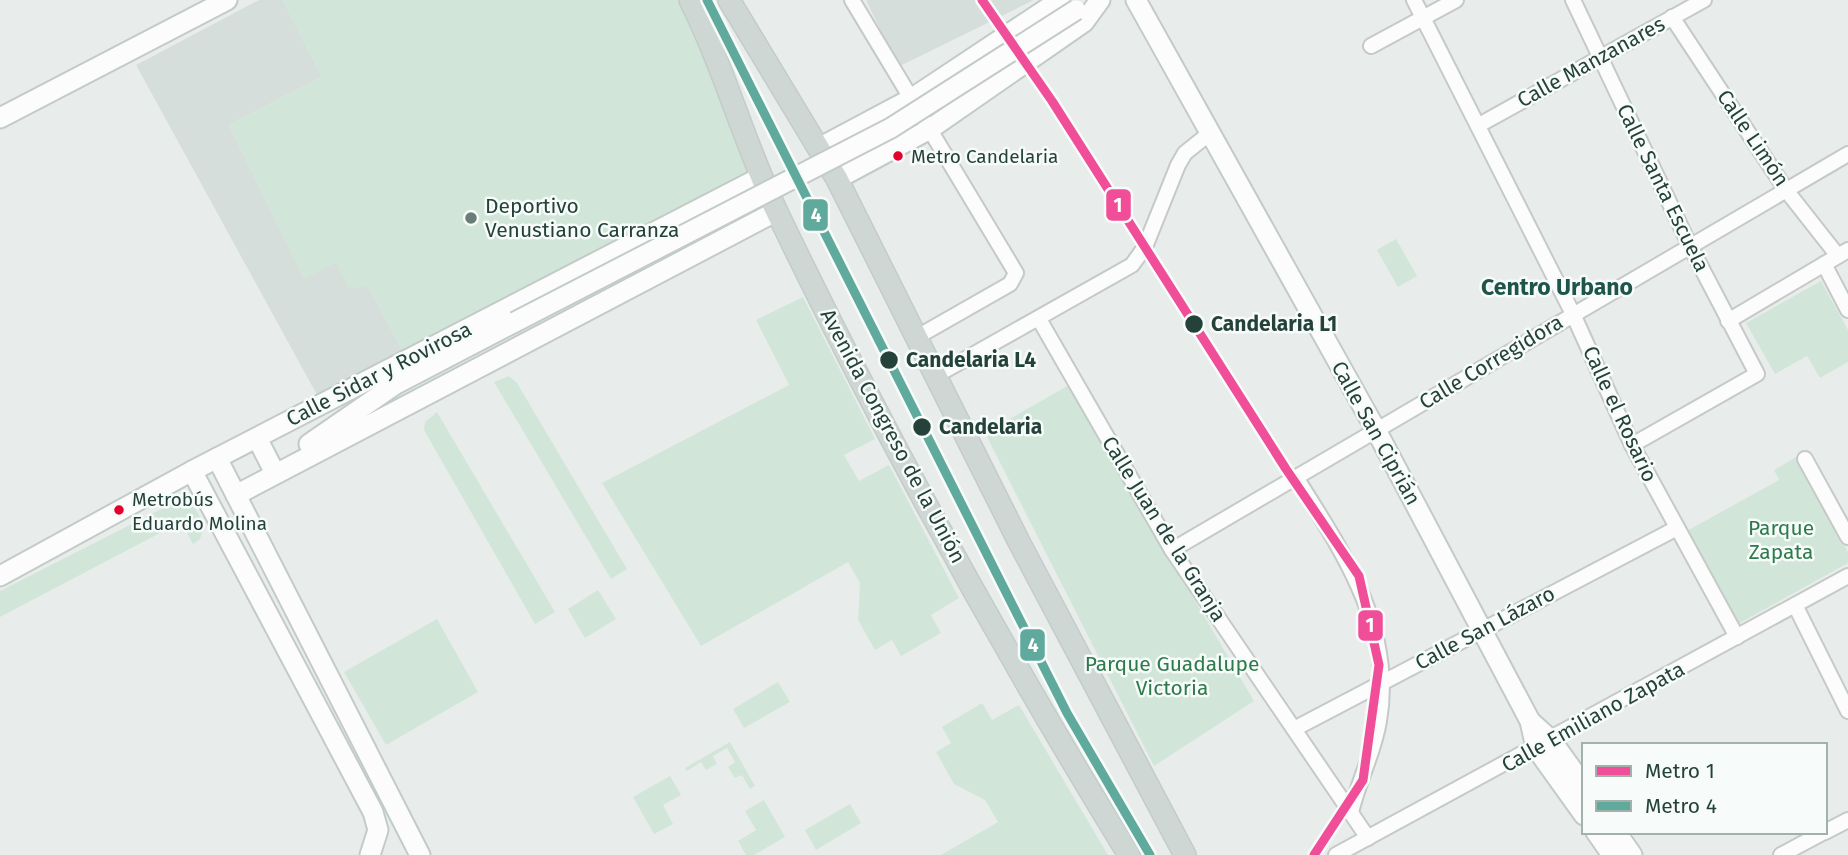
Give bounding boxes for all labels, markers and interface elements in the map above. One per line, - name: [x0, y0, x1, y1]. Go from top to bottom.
- street label: Calle Manzanares: [1513, 11, 1670, 113]
- street label: Calle Limón: [1711, 85, 1795, 191]
- street label: Calle Santa Escuela: [1611, 100, 1715, 276]
- place label: Metro Candelaria: [911, 145, 1058, 168]
- marker: Metro Candelaria: [891, 149, 905, 163]
- line badge: 1: [1105, 188, 1132, 222]
- place label: Deportivo Venustiano Carranza: [485, 193, 679, 243]
- text: 1: [1114, 194, 1122, 217]
- line badge: 4: [802, 198, 829, 232]
- text: 4: [811, 204, 822, 227]
- marker: Deportivo Venustiano Carranza: [463, 210, 479, 226]
- district label: Centro Urbano: [1481, 273, 1633, 301]
- street label: Avenida Congreso de la Unión: [815, 304, 971, 568]
- street label: Calle Corregidora: [1414, 309, 1568, 415]
- place label: Candelaria L1: [1211, 311, 1337, 337]
- marker: Candelaria L1: [1183, 313, 1205, 335]
- street label: Calle Sidar y Rovirosa: [282, 316, 476, 432]
- street label: Calle el Rosario: [1577, 342, 1663, 486]
- place label: Candelaria L4: [906, 347, 1036, 373]
- marker: Candelaria L4: [878, 349, 900, 371]
- street label: Calle San Ciprián: [1326, 356, 1426, 510]
- place label: Candelaria: [939, 414, 1042, 440]
- marker: Candelaria: [911, 416, 933, 438]
- street label: Calle Juan de la Granja: [1096, 431, 1232, 627]
- place label: Metrobús Eduardo Molina: [132, 488, 267, 535]
- marker: Metrobús Eduardo Molina: [112, 503, 126, 517]
- park label: Parque Zapata: [1748, 515, 1814, 565]
- street label: Calle San Lázaro: [1411, 580, 1559, 676]
- line badge: 1: [1357, 609, 1384, 642]
- text: 1: [1366, 614, 1374, 637]
- line badge: 4: [1019, 628, 1046, 662]
- text: 4: [1028, 634, 1039, 657]
- park label: Parque Guadalupe Victoria: [1085, 651, 1259, 701]
- street label: Calle Emiliano Zapata: [1497, 656, 1689, 778]
- legend: [1582, 743, 1827, 834]
- text: Metro 1: [1645, 758, 1715, 784]
- text: Metro 4: [1645, 793, 1717, 819]

